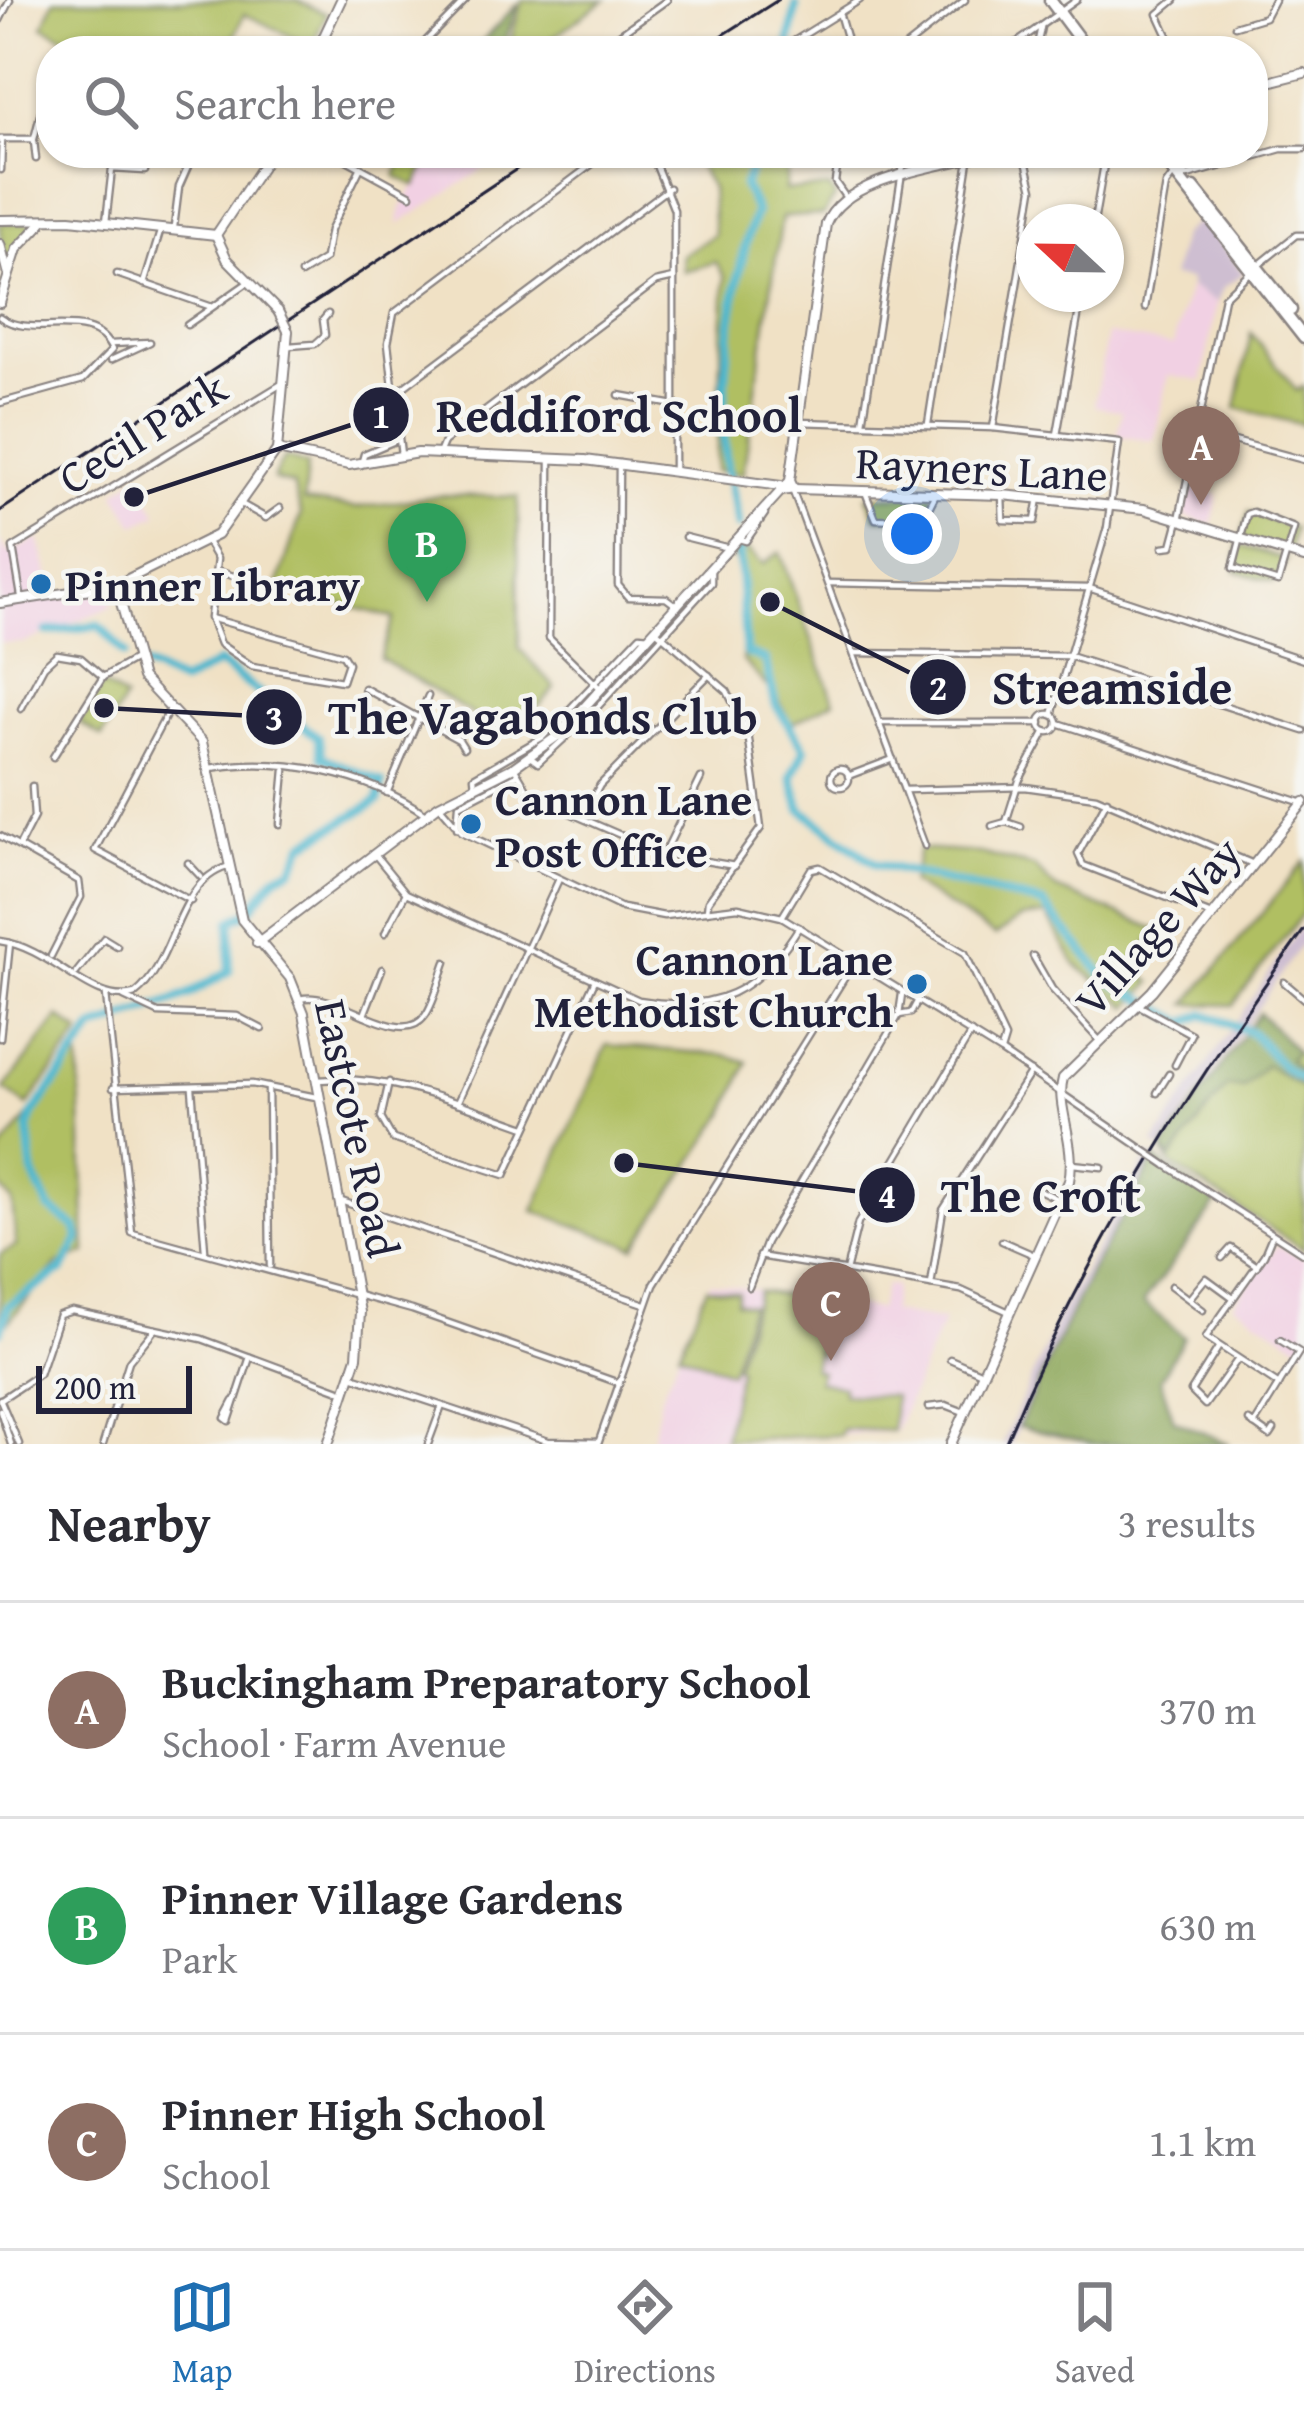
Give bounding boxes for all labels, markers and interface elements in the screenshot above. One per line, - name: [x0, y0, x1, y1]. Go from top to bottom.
- search box: [36, 36, 1268, 168]
- icon: search: [78, 69, 144, 135]
- text: Search here: [174, 70, 396, 135]
- north arrow: [1016, 204, 1124, 312]
- street label: Cecil Park: [45, 355, 239, 509]
- callout: Reddiford School: [351, 373, 826, 457]
- text: Reddiford School: [436, 379, 802, 450]
- text: 1: [372, 388, 390, 441]
- pin: A: [1162, 406, 1240, 505]
- street label: Rayners Lane: [855, 429, 1109, 507]
- pin: B: [388, 503, 466, 602]
- your location: [882, 504, 942, 564]
- place label: Pinner Library: [65, 552, 360, 617]
- marker: Pinner Library: [28, 571, 54, 597]
- callout: Streamside: [908, 645, 1256, 729]
- text: Streamside: [992, 651, 1232, 722]
- text: 2: [929, 660, 947, 713]
- callout: The Vagabonds Club: [244, 675, 781, 759]
- text: The Vagabonds Club: [328, 681, 758, 752]
- text: 3: [265, 690, 283, 743]
- place label: Cannon Lane Post Office: [495, 766, 752, 883]
- marker: Cannon Lane Post Office: [458, 811, 484, 837]
- street label: Village Way: [1058, 821, 1256, 1030]
- place label: Cannon Lane Methodist Church: [534, 926, 893, 1043]
- marker: Cannon Lane Methodist Church: [904, 971, 930, 997]
- street label: Eastcote Road: [299, 993, 417, 1263]
- callout: The Croft: [857, 1153, 1164, 1237]
- text: The Croft: [941, 1159, 1141, 1230]
- text: 4: [878, 1168, 896, 1221]
- pin: C: [792, 1262, 870, 1361]
- scale bar: [36, 1360, 192, 1413]
- text: 200 m: [54, 1363, 136, 1411]
- text: Nearby: [48, 1485, 211, 1560]
- text: 3 results: [1118, 1494, 1256, 1551]
- text: Buckingham Preparatory School: [162, 1649, 811, 1714]
- text: A: [75, 1681, 99, 1738]
- text: 370 m: [1159, 1681, 1256, 1738]
- text: School · Farm Avenue: [162, 1714, 506, 1771]
- text: Pinner Village Gardens: [162, 1865, 623, 1930]
- text: B: [75, 1897, 99, 1954]
- text: 630 m: [1159, 1897, 1256, 1954]
- text: Park: [162, 1930, 237, 1987]
- text: Pinner High School: [162, 2081, 545, 2146]
- text: C: [76, 2113, 98, 2170]
- text: 1.1 km: [1149, 2113, 1256, 2170]
- text: School: [162, 2146, 270, 2203]
- tab: Map: [169, 2274, 235, 2394]
- tab: Directions: [574, 2274, 716, 2394]
- tab: Saved: [1055, 2274, 1135, 2394]

